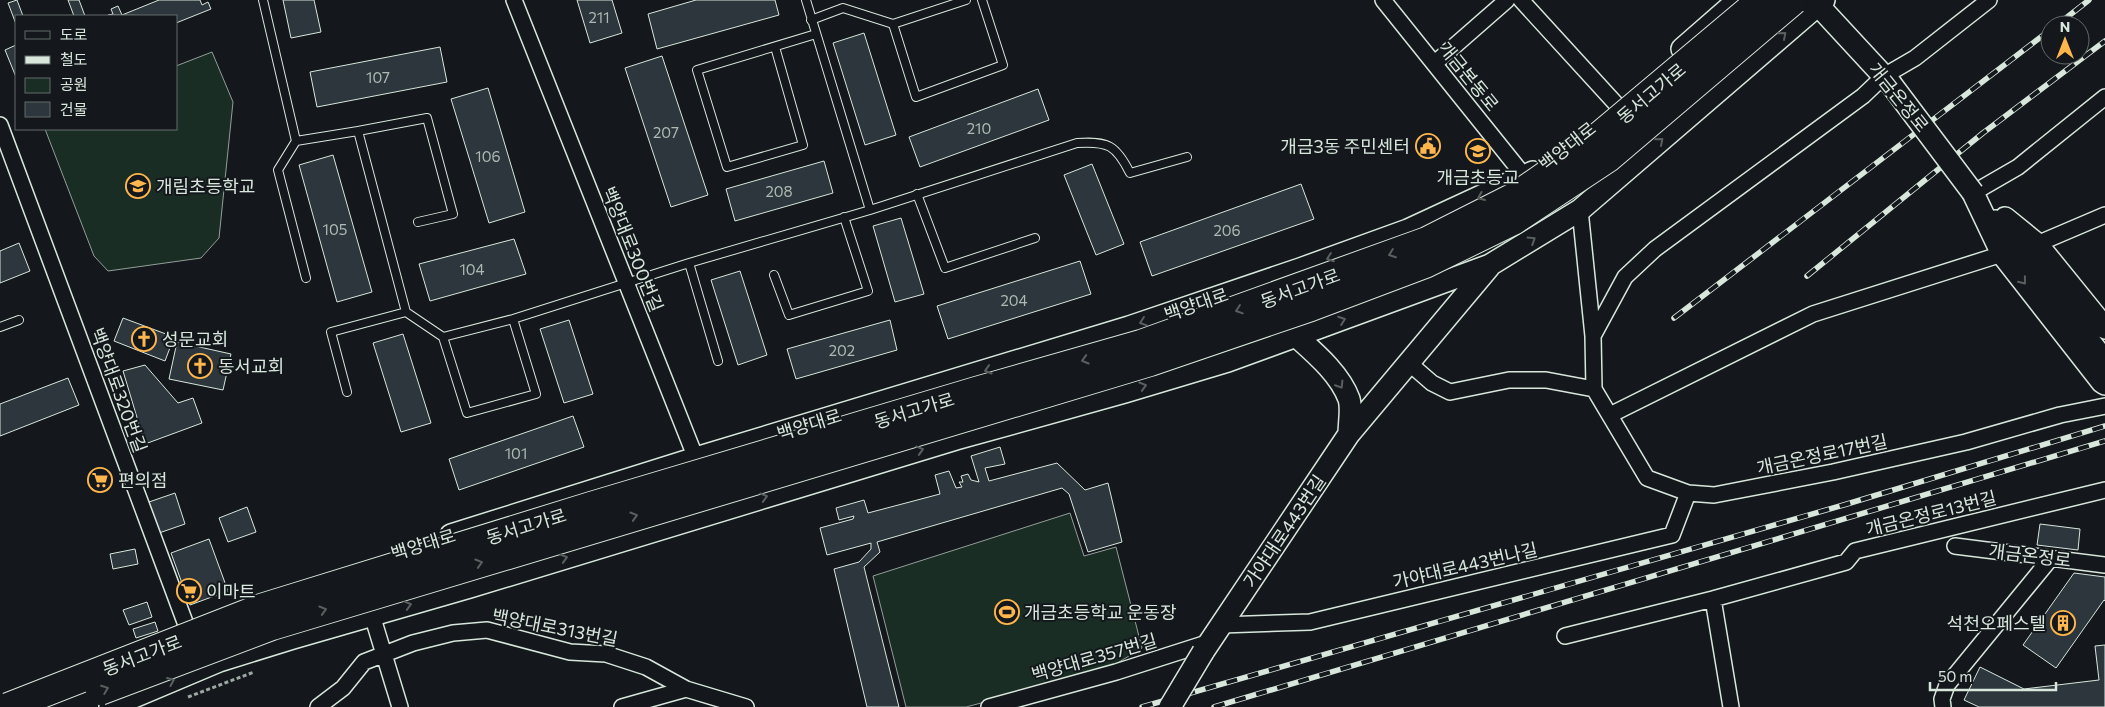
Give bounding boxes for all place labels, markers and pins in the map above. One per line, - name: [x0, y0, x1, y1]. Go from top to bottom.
- public building icon: 개금3동 주민센터: [1415, 133, 1441, 159]
- place label: 개금3동 주민센터: [1280, 135, 1410, 157]
- school or university icon: 개금초등교: [1465, 138, 1491, 164]
- place label: 개금초등교: [1437, 166, 1519, 188]
- school or university icon: 개림초등학교: [125, 173, 151, 199]
- place label: 개림초등학교: [156, 175, 255, 197]
- church icon: 성문교회: [131, 326, 157, 352]
- place label: 성문교회: [162, 328, 228, 350]
- church icon: 동서교회: [187, 353, 213, 379]
- place label: 동서교회: [218, 355, 284, 377]
- supermarket icon: 편의점: [87, 467, 113, 493]
- place label: 편의점: [118, 469, 168, 491]
- supermarket icon: 이마트: [176, 578, 202, 604]
- place label: 이마트: [206, 580, 256, 602]
- sports icon: 개금초등학교 운동장: [994, 599, 1020, 625]
- place label: 개금초등학교 운동장: [1024, 601, 1177, 623]
- building icon: 석천오페스텔: [2050, 610, 2076, 636]
- place label: 석천오페스텔: [1947, 612, 2046, 634]

